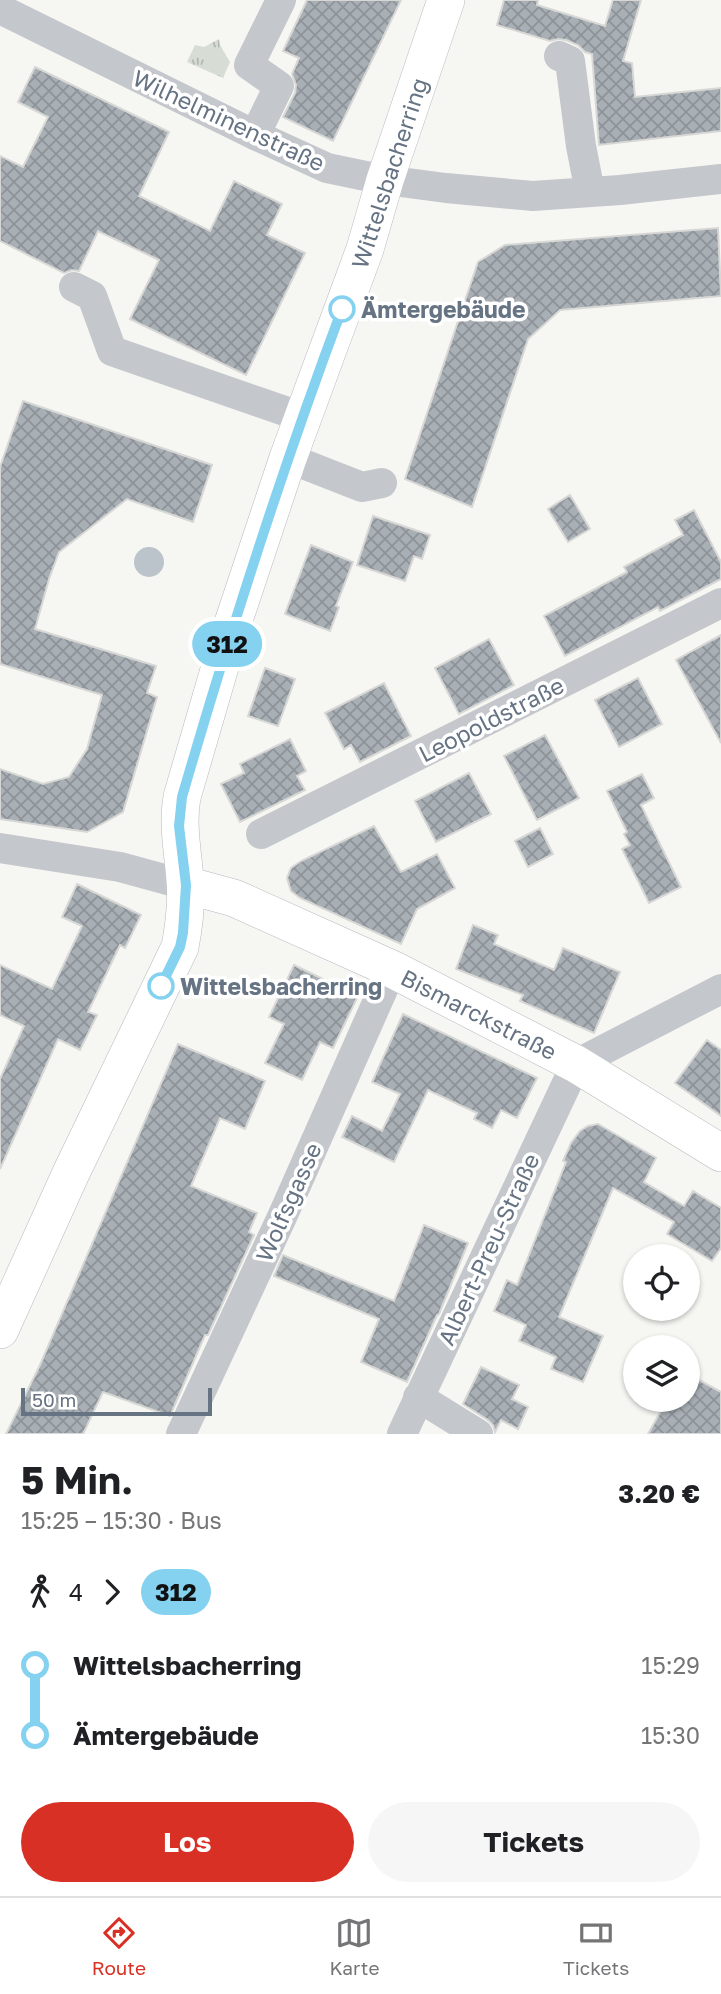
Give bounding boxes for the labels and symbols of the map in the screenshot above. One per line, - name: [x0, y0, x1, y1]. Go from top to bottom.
- street label: Wilhelminenstraße: [129, 63, 329, 177]
- street label: Wittelsbacherring: [345, 74, 433, 272]
- place label: Ämtergebäude: [361, 295, 525, 323]
- marker: Ämtergebäude: [329, 296, 355, 322]
- line badge: 312: [187, 621, 267, 667]
- street label: Leopoldstraße: [414, 670, 568, 768]
- street label: Bismarckstraße: [396, 963, 562, 1065]
- place label: Wittelsbacherring: [180, 972, 382, 1000]
- marker: Wittelsbacherring: [148, 973, 174, 999]
- street label: Wolfsgasse: [249, 1138, 327, 1266]
- street label: Albert-Preu-Straße: [431, 1149, 545, 1349]
- scale bar: [21, 1385, 212, 1417]

